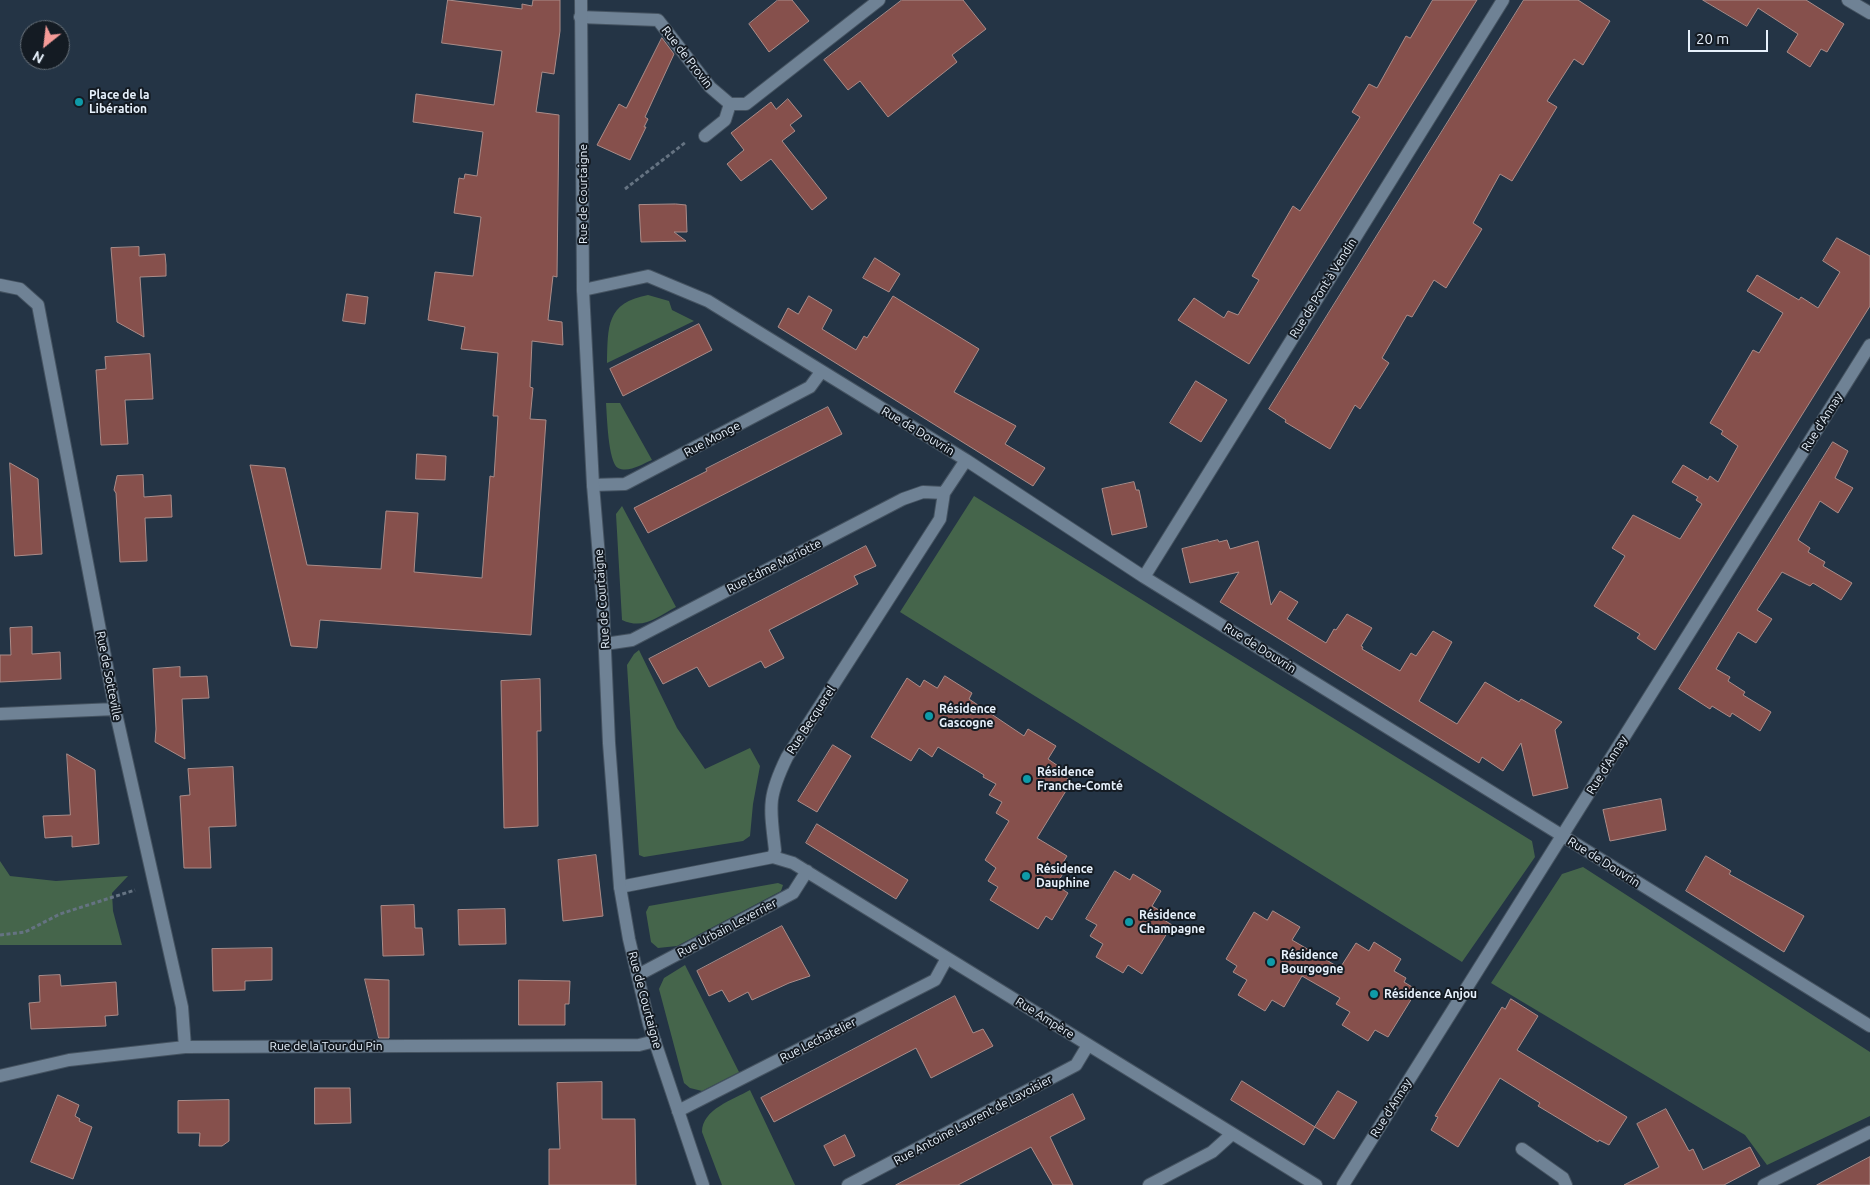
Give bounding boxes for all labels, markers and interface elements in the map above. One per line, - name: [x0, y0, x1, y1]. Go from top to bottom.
- north arrow: [20, 20, 70, 70]
- scale bar: [1690, 20, 1770, 52]
- street label: Rue de Provin: [658, 23, 716, 91]
- text: 20 m: [1696, 30, 1729, 47]
- text: N: [30, 48, 47, 67]
- place label: Place de la Libération: [89, 88, 150, 116]
- marker: Place de la Libération: [73, 96, 85, 108]
- street label: Rue de Courtaigne: [576, 144, 590, 244]
- street label: Rue de Pont à Vendin: [1286, 235, 1360, 341]
- street label: Rue d'Annay: [1798, 390, 1846, 454]
- street label: Rue de Douvrin: [879, 404, 957, 458]
- street label: Rue Monge: [681, 418, 743, 460]
- street label: Rue Edme Mariotte: [724, 536, 824, 596]
- street label: Rue de Courtaigne: [591, 549, 613, 649]
- street label: Rue de Douvrin: [1221, 620, 1299, 676]
- street label: Rue de Sotteville: [93, 630, 125, 722]
- street label: Rue Becquerel: [784, 683, 838, 757]
- place label: Résidence Gascogne: [939, 702, 996, 730]
- marker: Résidence Gascogne: [923, 710, 935, 722]
- street label: Rue d'Annay: [1583, 733, 1631, 797]
- place label: Résidence Franche-Comté: [1037, 765, 1123, 793]
- marker: Résidence Franche-Comté: [1021, 773, 1033, 785]
- street label: Rue de Douvrin: [1565, 834, 1643, 890]
- place label: Résidence Dauphine: [1036, 862, 1093, 890]
- marker: Résidence Dauphine: [1020, 870, 1032, 882]
- street label: Rue Urbain Leverrier: [675, 896, 779, 960]
- place label: Résidence Champagne: [1139, 908, 1205, 936]
- marker: Résidence Champagne: [1123, 916, 1135, 928]
- place label: Résidence Bourgogne: [1281, 948, 1343, 976]
- street label: Rue de Courtaigne: [625, 950, 665, 1050]
- marker: Résidence Bourgogne: [1265, 956, 1277, 968]
- place label: Résidence Anjou: [1384, 987, 1477, 1001]
- marker: Résidence Anjou: [1368, 988, 1380, 1000]
- street label: Rue Ampère: [1013, 994, 1077, 1042]
- street label: Rue Lechatelier: [777, 1015, 859, 1065]
- street label: Rue de la Tour du Pin: [269, 1039, 383, 1053]
- street label: Rue Antoine Laurent de Lavoisier: [891, 1072, 1055, 1168]
- street label: Rue d'Annay: [1367, 1076, 1415, 1140]

